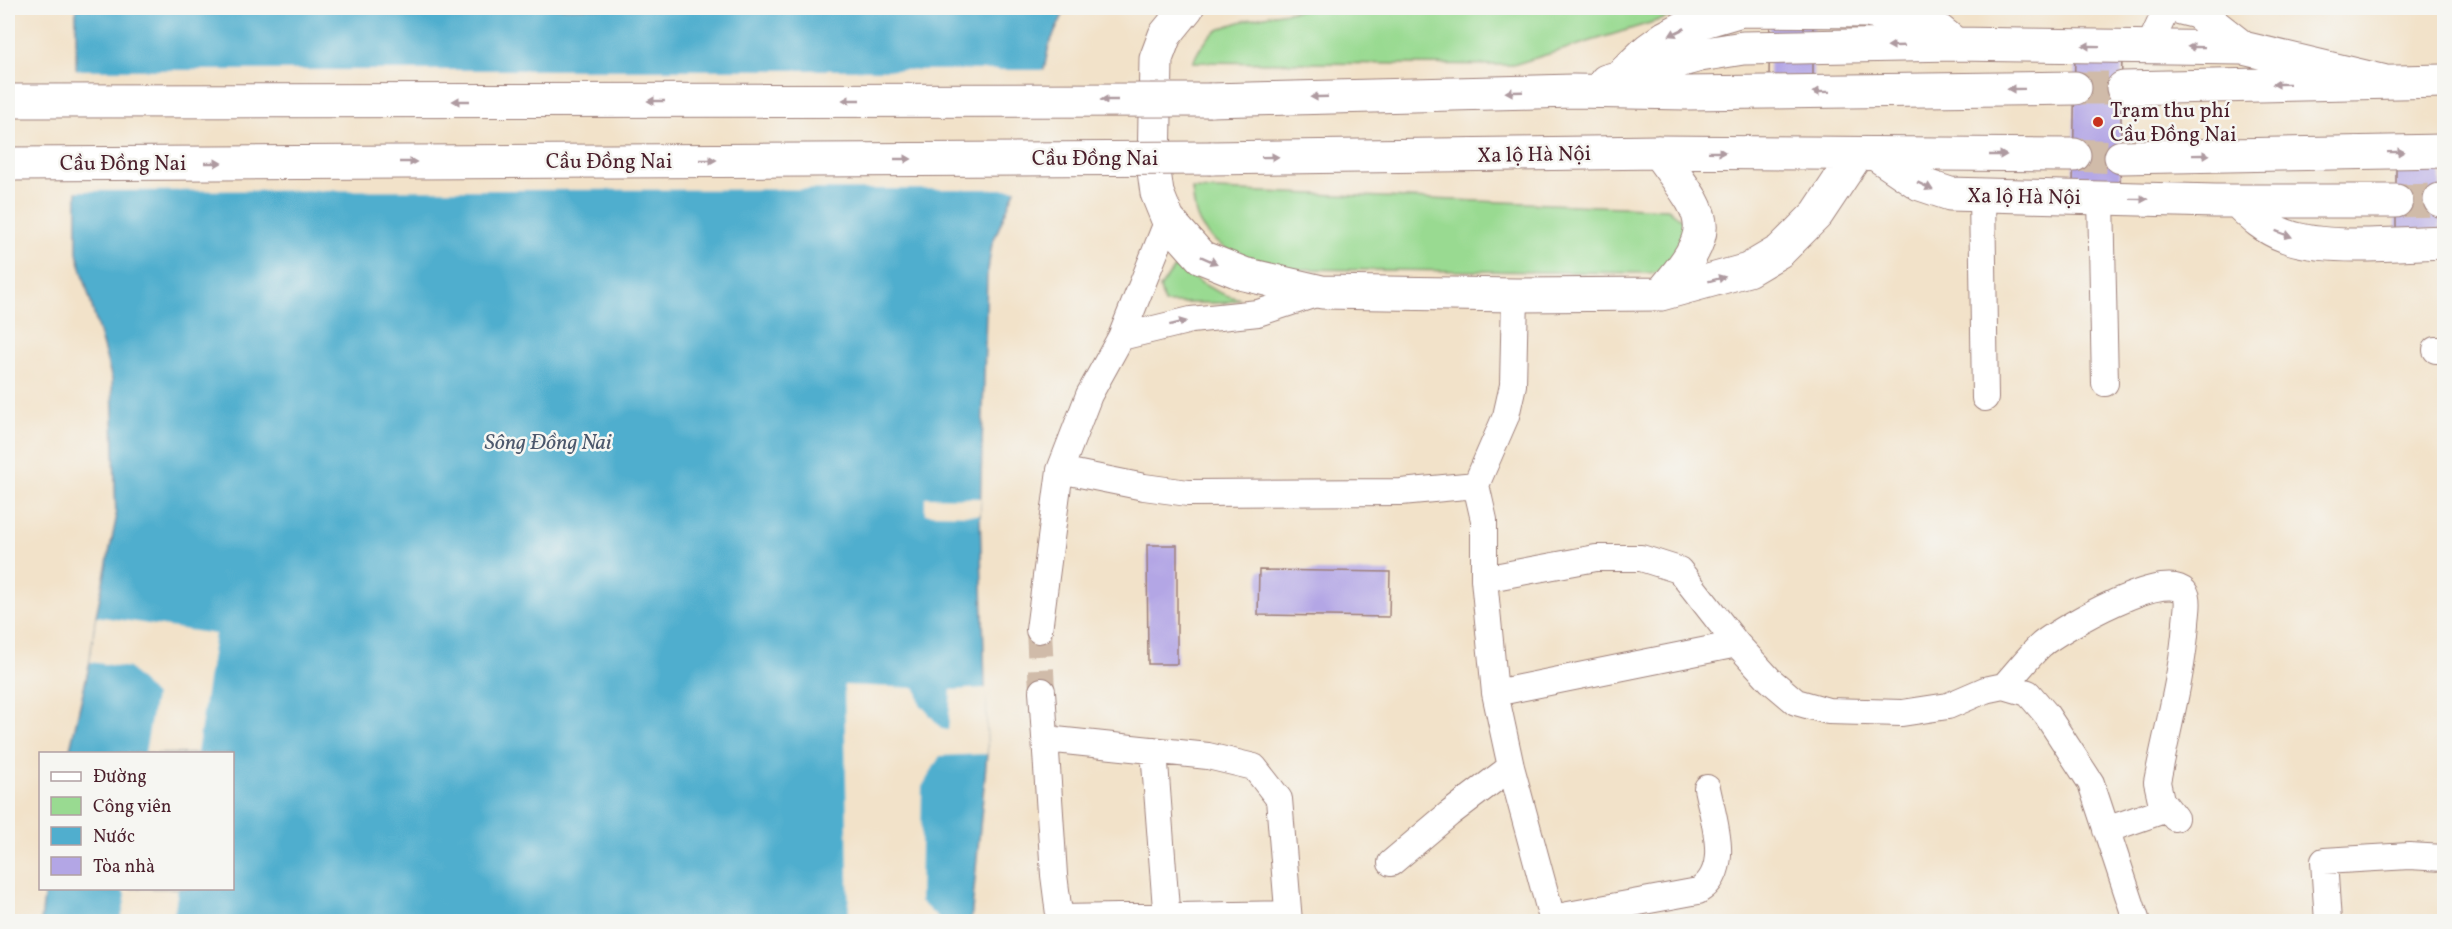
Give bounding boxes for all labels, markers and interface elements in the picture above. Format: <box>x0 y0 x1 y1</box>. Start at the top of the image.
one-way arrow <box>1668 27 1685 36</box>
one-way arrow <box>1887 41 1906 51</box>
one-way arrow <box>2081 41 2100 51</box>
one-way arrow <box>2187 42 2206 52</box>
one-way arrow <box>2272 79 2291 89</box>
one-way arrow <box>2007 84 2026 94</box>
one-way arrow <box>1505 87 1524 97</box>
one-way arrow <box>1812 87 1831 96</box>
one-way arrow <box>1310 93 1329 102</box>
one-way arrow <box>842 95 861 105</box>
one-way arrow <box>1100 95 1119 105</box>
one-way arrow <box>452 96 471 106</box>
one-way arrow <box>647 96 666 106</box>
place label: Trạm thu phí Cầu Đồng Nai <box>2110 97 2237 150</box>
marker: Trạm thu phí Cầu Đồng Nai <box>2091 115 2105 129</box>
street label: Xa lộ Hà Nội <box>1477 140 1591 171</box>
street label: Cầu Đồng Nai <box>1032 145 1158 174</box>
one-way arrow <box>1707 147 1726 157</box>
one-way arrow <box>2386 147 2405 157</box>
street label: Cầu Đồng Nai <box>546 148 672 177</box>
street label: Cầu Đồng Nai <box>60 150 186 179</box>
one-way arrow <box>1988 150 2007 160</box>
one-way arrow <box>2191 151 2210 160</box>
one-way arrow <box>1260 152 1279 162</box>
one-way arrow <box>893 154 912 164</box>
one-way arrow <box>698 155 717 165</box>
one-way arrow <box>398 157 417 167</box>
one-way arrow <box>203 158 222 168</box>
one-way arrow <box>1916 180 1934 190</box>
street label: Xa lộ Hà Nội <box>1967 182 2081 213</box>
one-way arrow <box>2130 194 2149 204</box>
one-way arrow <box>2275 230 2293 239</box>
one-way arrow <box>1201 255 1219 265</box>
one-way arrow <box>1709 274 1727 283</box>
one-way arrow <box>1169 318 1187 328</box>
water label: Sông Đồng Nai <box>485 428 612 459</box>
legend <box>39 752 234 890</box>
text: Đường <box>93 765 147 790</box>
text: Công viên <box>93 795 172 820</box>
text: Nước <box>93 825 135 850</box>
text: Tòa nhà <box>93 855 155 880</box>

